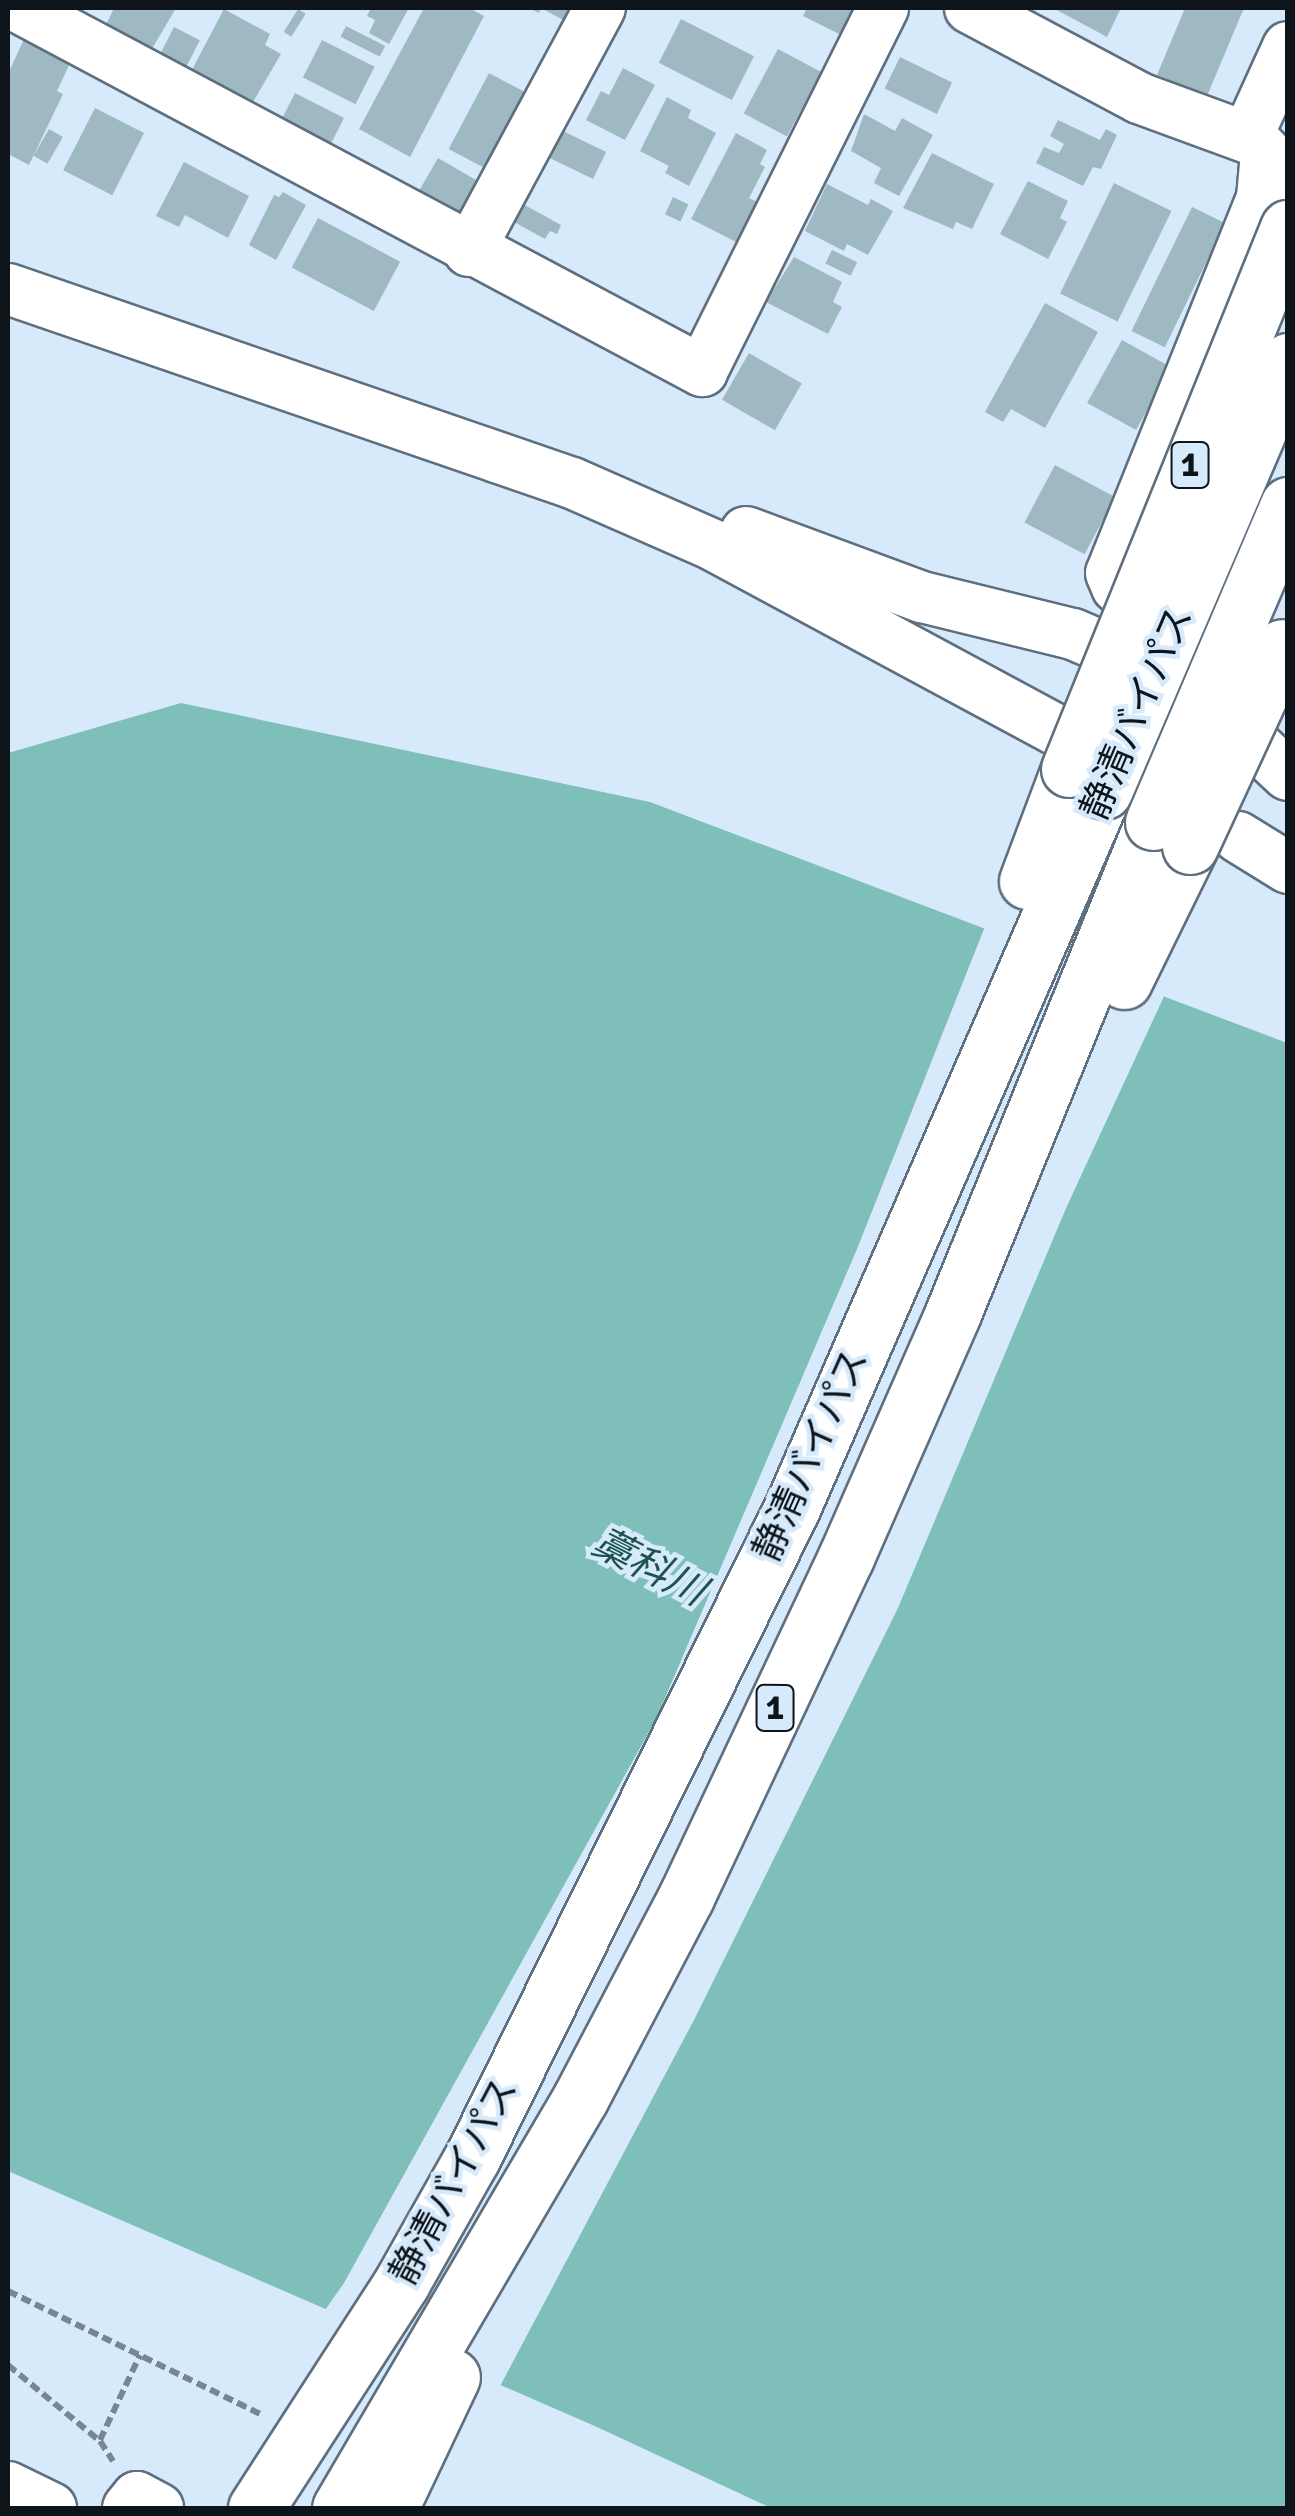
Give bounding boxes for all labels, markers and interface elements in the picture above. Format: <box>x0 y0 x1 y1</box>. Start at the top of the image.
road number: 1 <box>1170 435 1210 495</box>
street label: 静清バイパス <box>1071 599 1203 827</box>
street label: 静清バイパス <box>744 1342 878 1568</box>
water label: 藁科川 <box>585 1518 713 1616</box>
road number: 1 <box>755 1678 795 1738</box>
street label: 静清バイパス <box>380 2070 528 2292</box>

